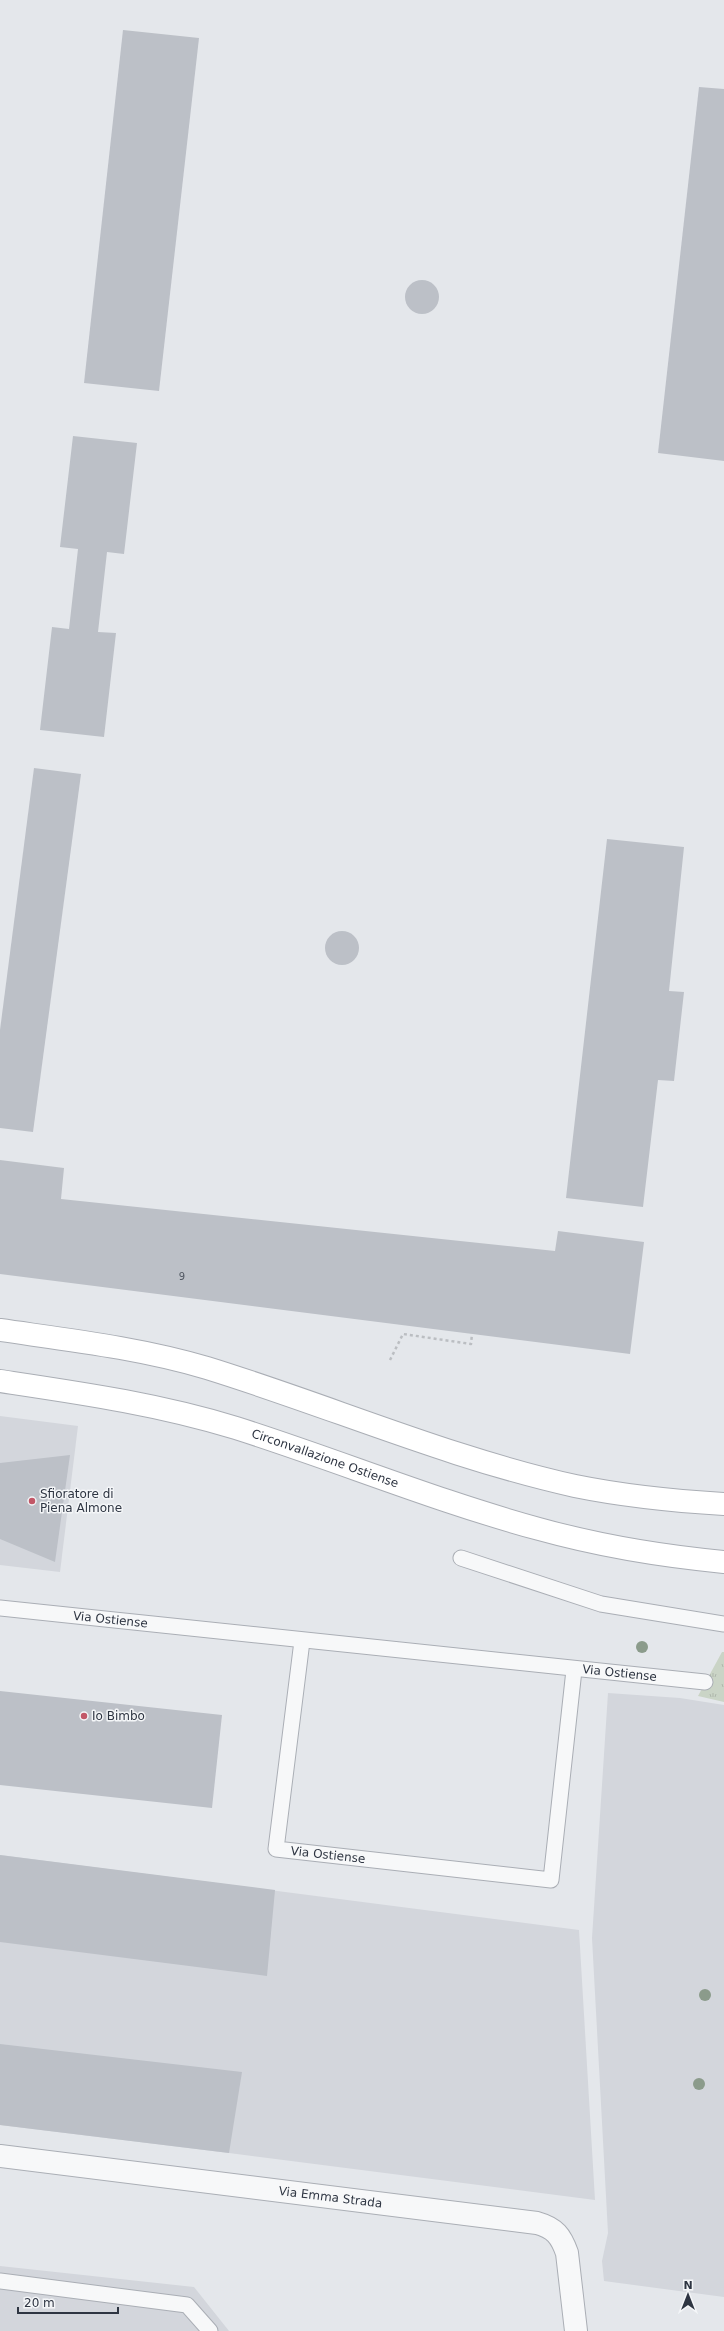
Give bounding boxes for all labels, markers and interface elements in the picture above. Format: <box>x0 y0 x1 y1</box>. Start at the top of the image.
house number: 9 <box>179 1271 185 1282</box>
street label: Circonvallazione Ostiense <box>250 1426 400 1491</box>
place label: Sfioratore di Piena Almone <box>40 1487 122 1515</box>
marker: Sfioratore di Piena Almone <box>27 1496 37 1506</box>
street label: Via Ostiense <box>72 1609 148 1630</box>
street label: Via Ostiense <box>582 1662 658 1684</box>
place label: Io Bimbo <box>92 1709 145 1723</box>
marker: Io Bimbo <box>79 1711 89 1721</box>
street label: Via Ostiense <box>290 1844 366 1866</box>
street label: Via Emma Strada <box>278 2184 383 2211</box>
north arrow <box>668 2275 708 2315</box>
text: N <box>683 2279 693 2292</box>
scale bar <box>18 2289 118 2315</box>
text: 20 m <box>24 2296 55 2310</box>

